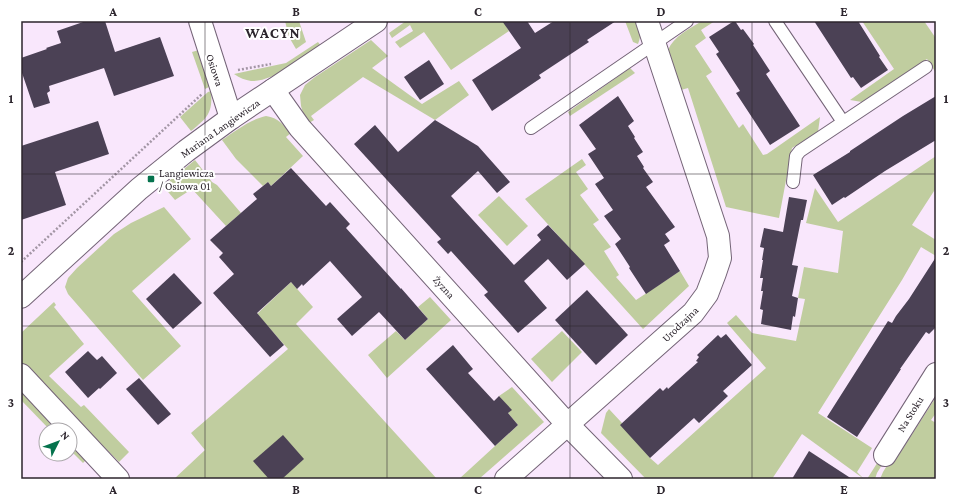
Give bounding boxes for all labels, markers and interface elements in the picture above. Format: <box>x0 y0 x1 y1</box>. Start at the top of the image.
text: A <box>108 4 117 19</box>
text: B <box>292 4 300 19</box>
text: C <box>474 4 482 19</box>
text: D <box>657 4 666 19</box>
text: E <box>840 4 848 19</box>
district label: WACYN <box>244 25 301 41</box>
street label: Osiowa <box>204 52 226 88</box>
text: 1 <box>9 91 14 106</box>
text: 1 <box>944 91 949 106</box>
street label: Mariana Langiewicza <box>178 96 263 161</box>
place label: Langiewicza / Osiowa 01 <box>159 167 214 192</box>
marker: Langiewicza / Osiowa 01 <box>146 174 156 184</box>
text: 2 <box>8 243 15 258</box>
text: 2 <box>943 243 950 258</box>
street label: Żyzna <box>430 273 457 301</box>
street label: Urodzajna <box>659 304 701 345</box>
street label: Na Stoku <box>894 394 926 434</box>
text: 3 <box>8 395 14 410</box>
text: 3 <box>943 395 949 410</box>
north arrow <box>38 422 78 462</box>
text: N <box>58 429 73 442</box>
text: A <box>108 482 117 497</box>
text: B <box>292 482 300 497</box>
text: C <box>474 482 482 497</box>
text: D <box>657 482 666 497</box>
text: E <box>840 482 848 497</box>

